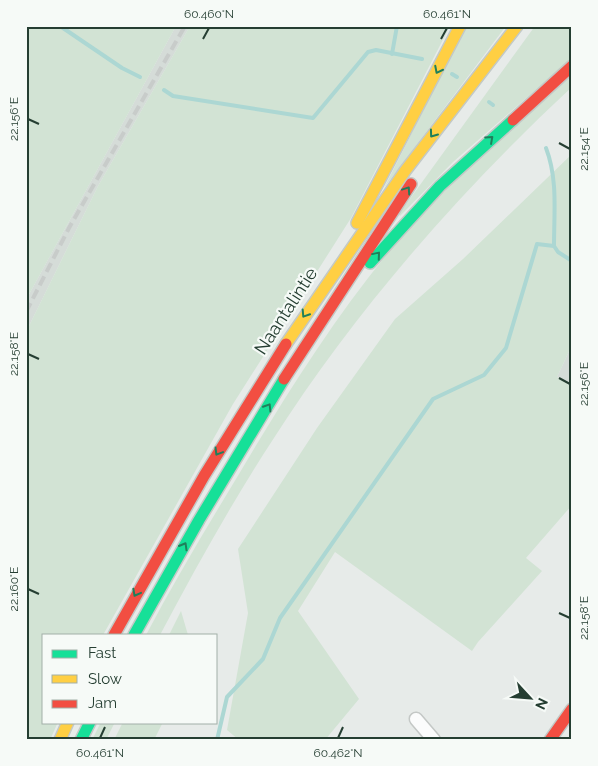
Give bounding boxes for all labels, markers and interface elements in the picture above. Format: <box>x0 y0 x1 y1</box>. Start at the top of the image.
text: 60.460°N <box>184 7 234 21</box>
text: 60.461°N <box>423 7 471 21</box>
one-way arrow <box>434 64 444 73</box>
text: 22.156°E <box>7 97 21 141</box>
text: 22.154°E <box>577 127 591 171</box>
one-way arrow <box>431 128 439 137</box>
one-way arrow <box>485 136 494 145</box>
one-way arrow <box>401 187 410 196</box>
one-way arrow <box>371 252 379 261</box>
street label: Naantalintie <box>250 263 322 358</box>
one-way arrow <box>301 309 311 318</box>
text: 22.158°E <box>7 332 21 376</box>
text: 22.156°E <box>577 362 591 406</box>
one-way arrow <box>261 404 271 413</box>
one-way arrow <box>215 447 225 456</box>
one-way arrow <box>177 543 187 552</box>
text: 22.160°E <box>7 567 21 611</box>
one-way arrow <box>133 587 143 596</box>
text: 22.158°E <box>577 596 591 640</box>
legend <box>42 634 218 724</box>
text: Fast <box>88 644 116 662</box>
text: Slow <box>88 670 122 688</box>
north arrow <box>506 674 556 724</box>
text: Jam <box>88 694 117 712</box>
text: N <box>532 695 551 712</box>
text: 60.461°N <box>76 746 124 760</box>
text: 60.462°N <box>313 746 363 760</box>

